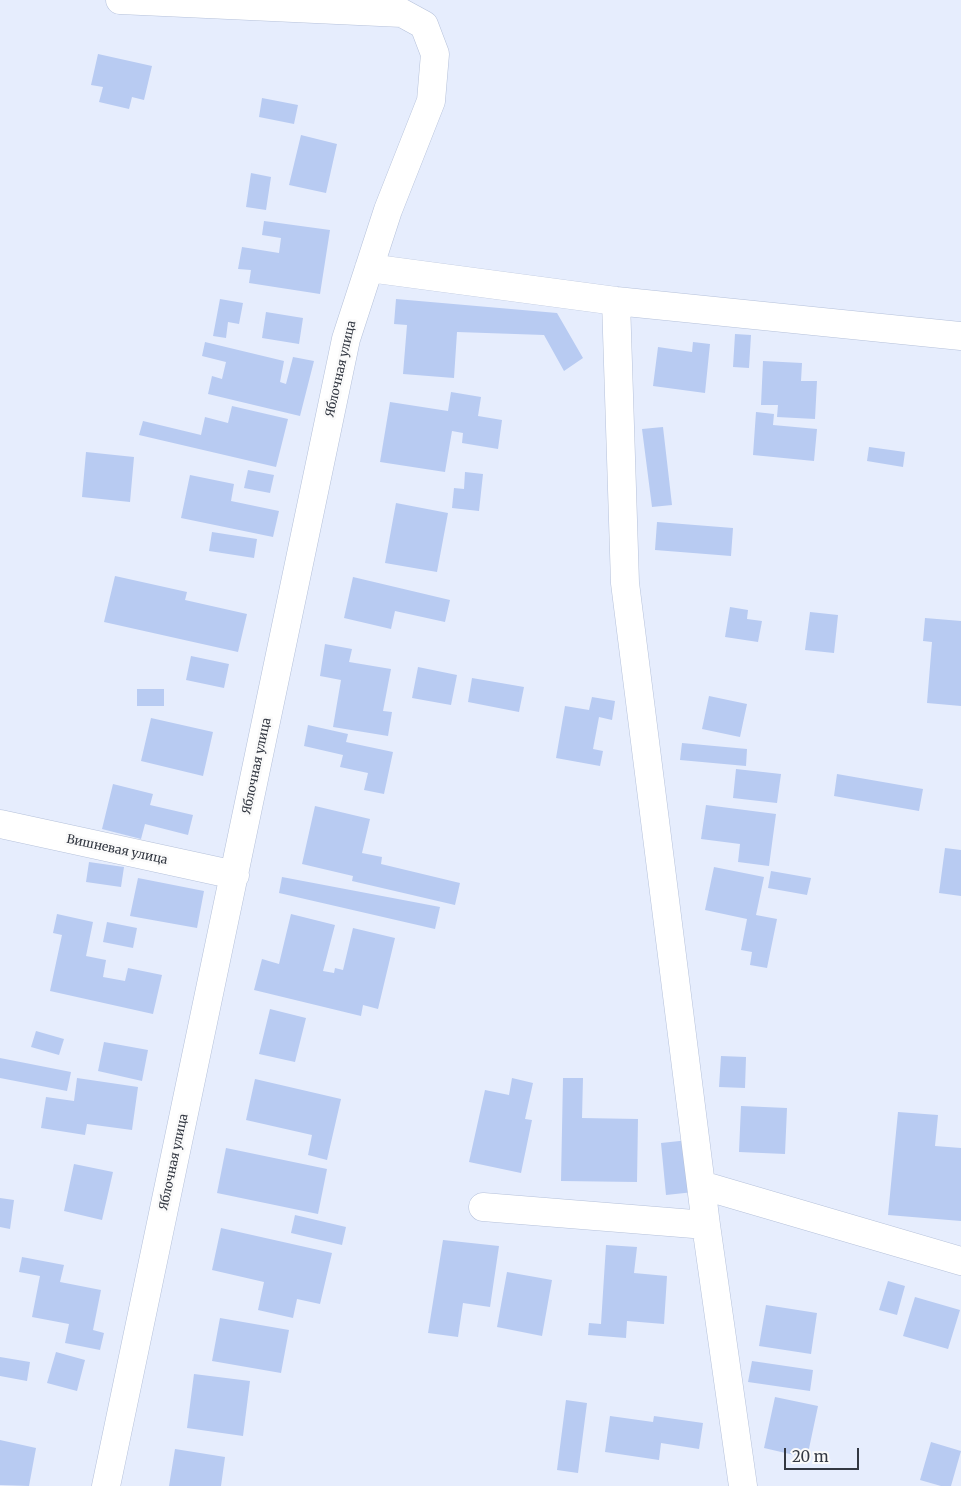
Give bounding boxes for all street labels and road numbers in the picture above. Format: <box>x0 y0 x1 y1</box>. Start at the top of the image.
street label: Яблочная улица <box>323 319 359 419</box>
street label: Яблочная улица <box>240 716 274 816</box>
street label: Вишневая улица <box>65 832 169 868</box>
street label: Яблочная улица <box>157 1112 191 1212</box>

